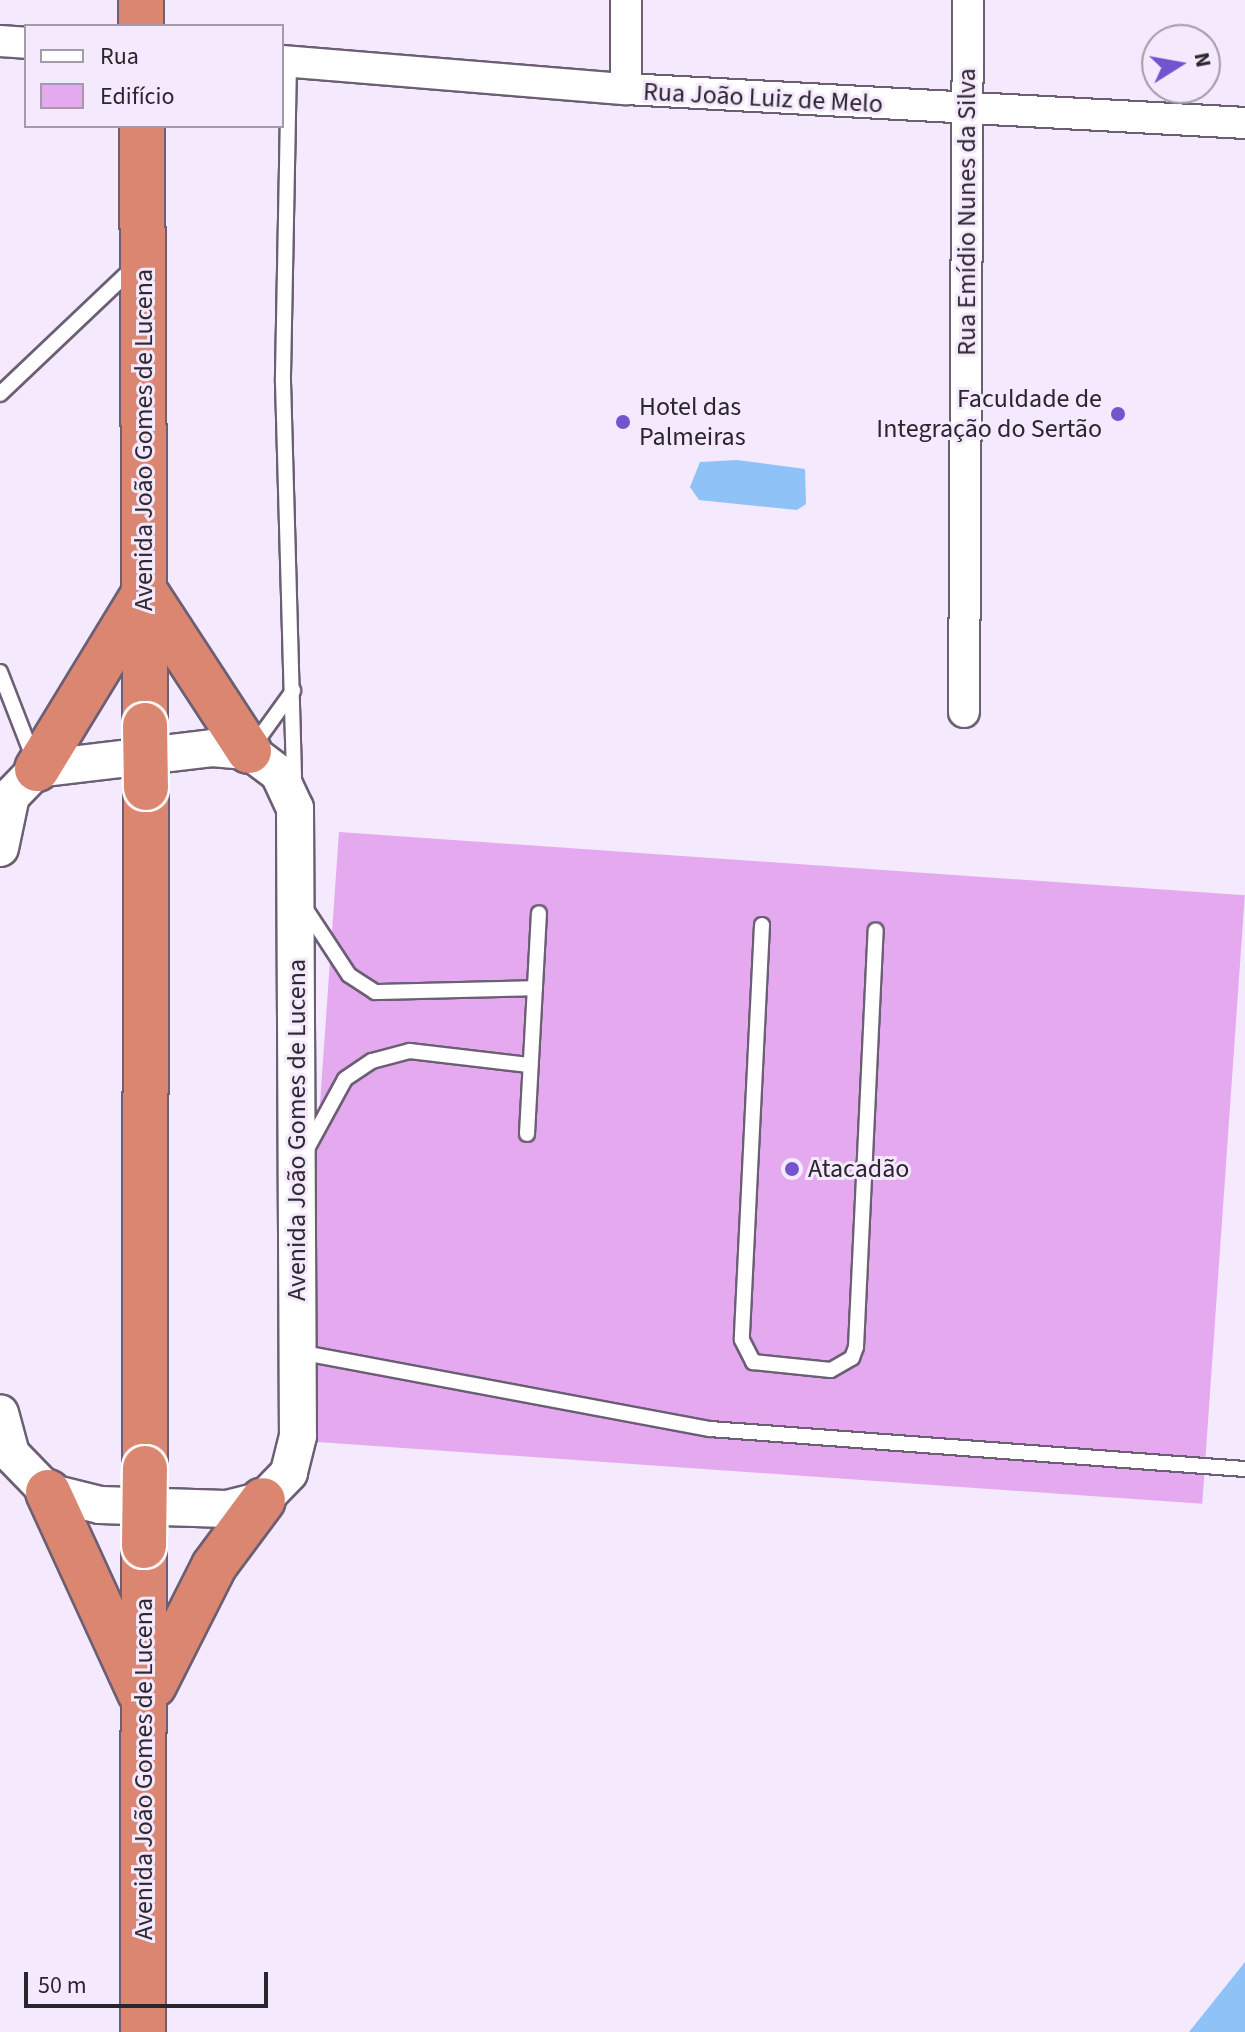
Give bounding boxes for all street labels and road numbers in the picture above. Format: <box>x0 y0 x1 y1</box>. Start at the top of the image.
street label: Rua Emídio Nunes da Silva <box>951 68 983 356</box>
street label: Rua João Luiz de Melo <box>642 76 884 120</box>
street label: Avenida João Gomes de Lucena <box>128 269 160 611</box>
street label: Avenida João Gomes de Lucena <box>281 959 313 1301</box>
street label: Avenida João Gomes de Lucena <box>128 1598 160 1940</box>

